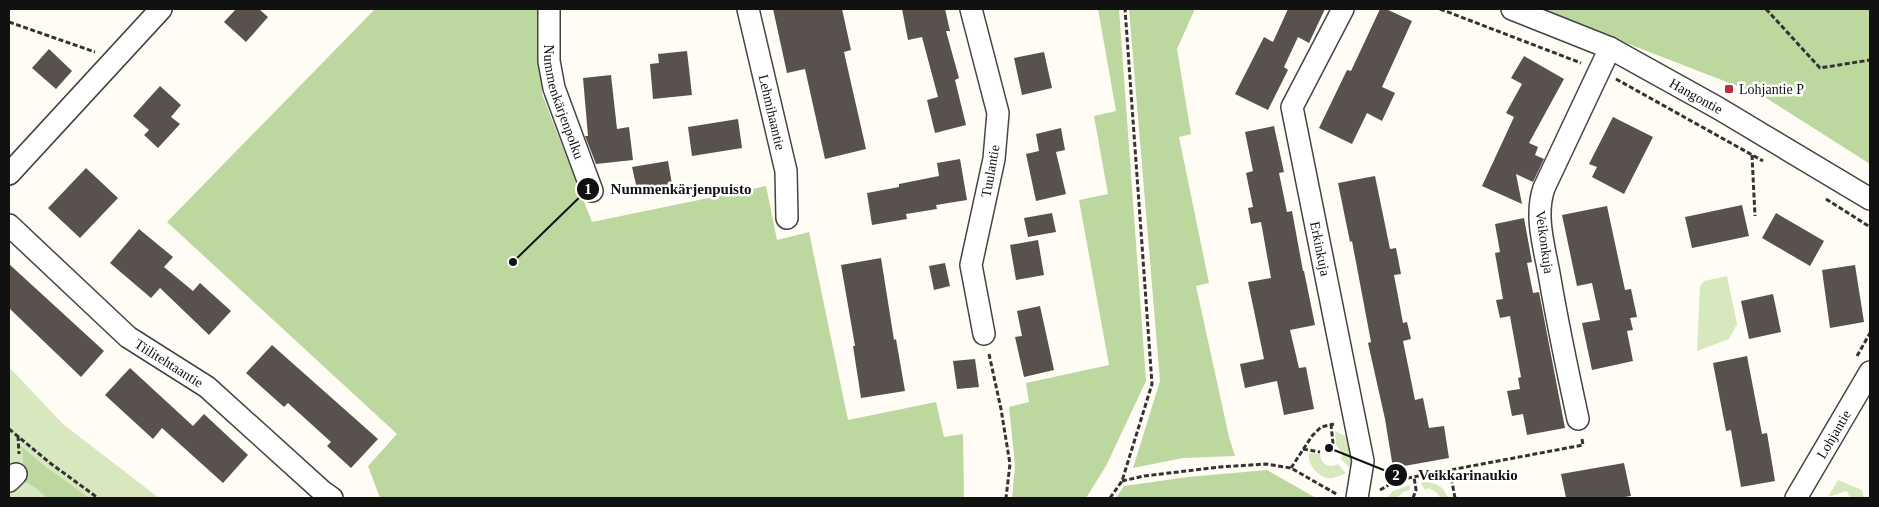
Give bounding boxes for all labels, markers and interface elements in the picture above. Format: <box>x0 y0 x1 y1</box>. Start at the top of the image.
street label: Nummenkärjenpolku <box>541 44 587 161</box>
street label: Lehmihaantie <box>756 73 788 152</box>
street label: Hangontie <box>1667 76 1725 117</box>
place label: Lohjantie P <box>1739 82 1804 97</box>
marker: Lohjantie P <box>1723 83 1735 95</box>
street label: Tuulantie <box>978 144 1002 199</box>
callout: Nummenkärjenpuisto <box>576 174 762 204</box>
text: 1 <box>584 181 592 197</box>
text: Nummenkärjenpuisto <box>611 181 751 197</box>
street label: Veikonkuja <box>1533 209 1556 275</box>
street label: Erkinkuja <box>1307 220 1333 278</box>
street label: Tiilitehtaantie <box>132 336 206 391</box>
street label: Lohjantie <box>1814 408 1854 461</box>
callout: Veikkarinaukio <box>1383 460 1528 490</box>
text: 2 <box>1392 467 1400 483</box>
text: Veikkarinaukio <box>1418 467 1518 483</box>

